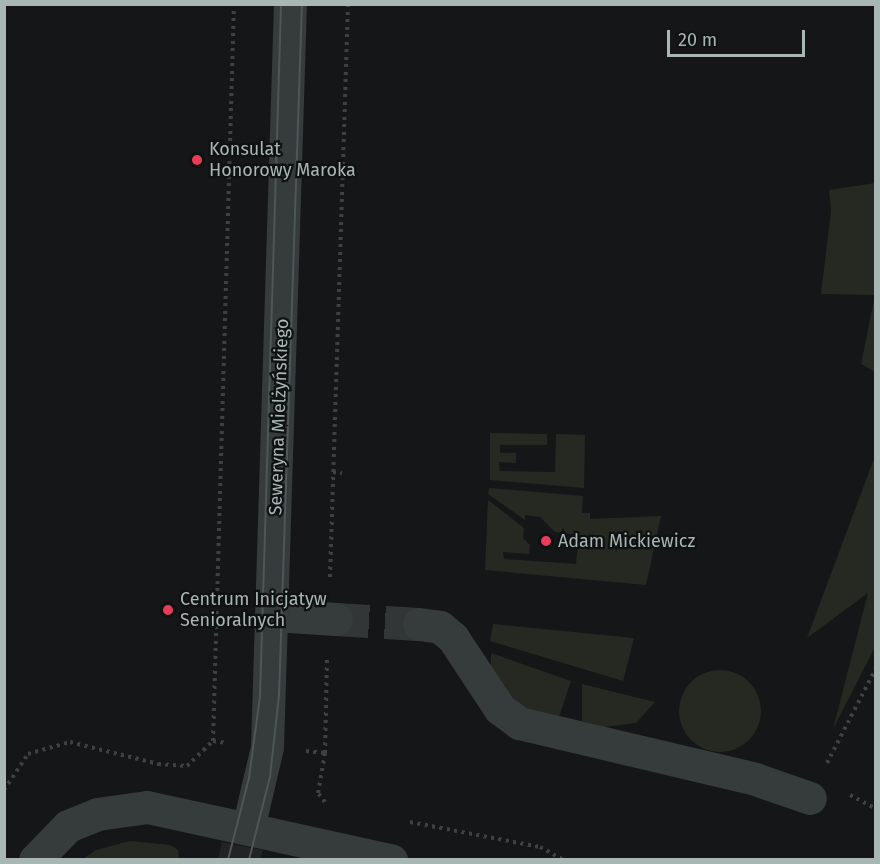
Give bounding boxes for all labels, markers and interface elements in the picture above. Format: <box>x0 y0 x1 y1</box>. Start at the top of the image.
scale bar <box>670 18 808 56</box>
text: 20 m <box>678 29 717 51</box>
place label: Konsulat Honorowy Maroka <box>209 139 356 182</box>
marker: Konsulat Honorowy Maroka <box>190 153 204 167</box>
street label: Seweryna Mielżyńskiego <box>265 318 293 516</box>
place label: Adam Mickiewicz <box>558 530 695 552</box>
marker: Adam Mickiewicz <box>539 534 553 548</box>
place label: Centrum Inicjatyw Senioralnych <box>180 589 327 632</box>
marker: Centrum Inicjatyw Senioralnych <box>161 603 175 617</box>

